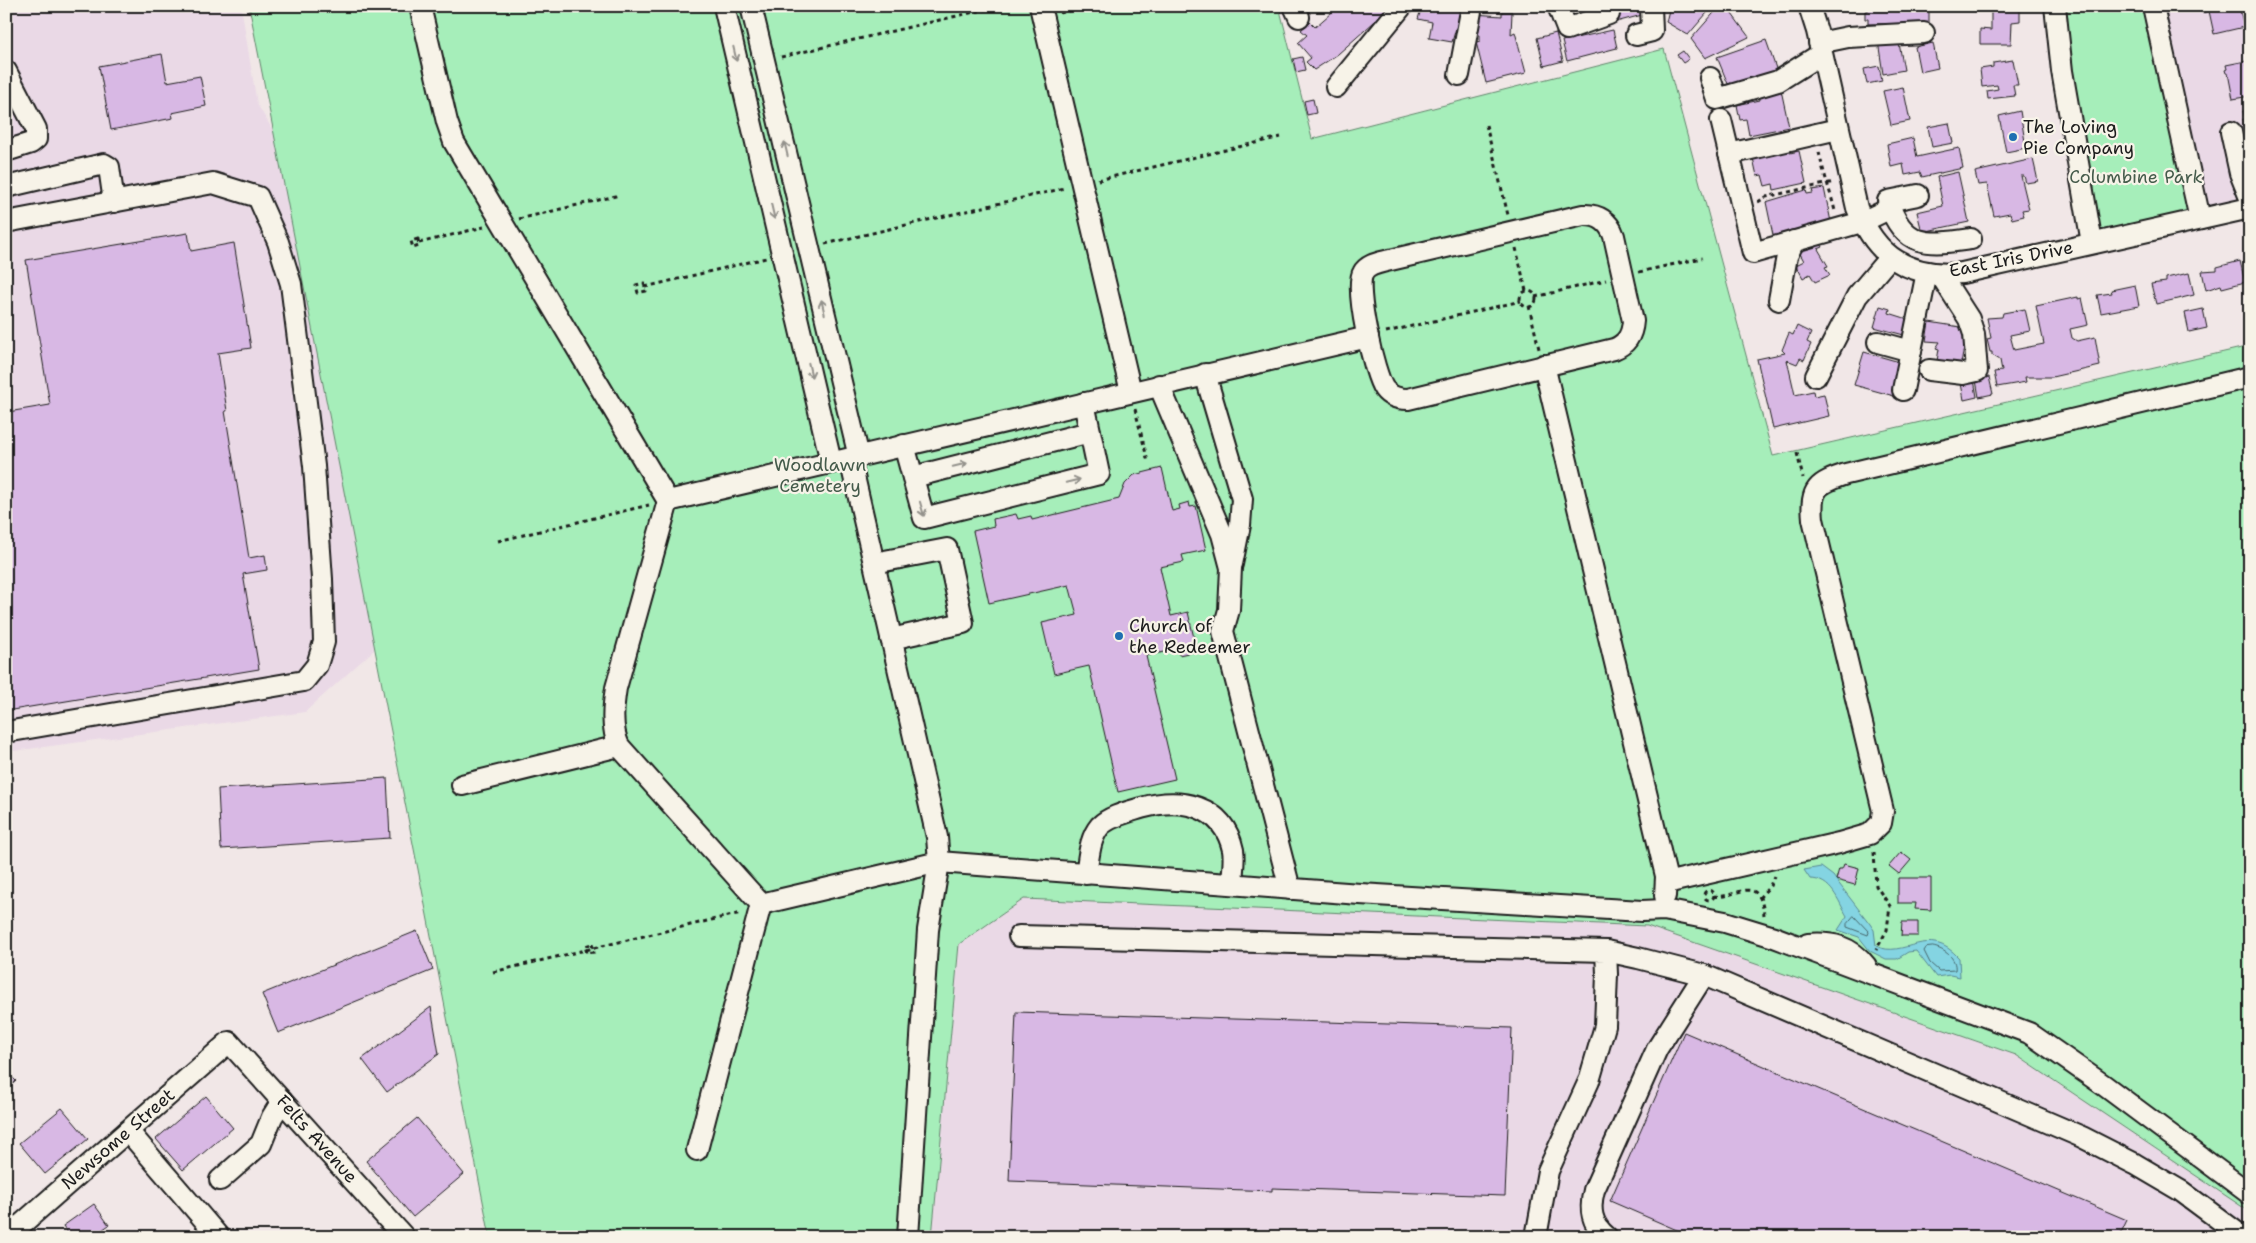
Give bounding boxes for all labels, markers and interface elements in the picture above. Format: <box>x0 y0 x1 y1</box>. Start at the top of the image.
one-way arrow <box>731 45 740 61</box>
place label: The Loving Pie Company <box>2023 115 2134 160</box>
marker: The Loving Pie Company <box>2007 131 2019 143</box>
one-way arrow <box>781 141 790 157</box>
park label: Columbine Park <box>2069 165 2203 189</box>
one-way arrow <box>769 203 778 219</box>
street label: East Iris Drive <box>1947 235 2075 283</box>
one-way arrow <box>818 300 827 316</box>
one-way arrow <box>806 361 815 377</box>
park label: Woodlawn Cemetery <box>774 453 866 498</box>
one-way arrow <box>952 460 968 469</box>
one-way arrow <box>1064 476 1080 485</box>
one-way arrow <box>918 501 927 517</box>
place label: Church of the Redeemer <box>1129 614 1251 659</box>
marker: Church of the Redeemer <box>1113 630 1125 642</box>
street label: Newsome Street <box>56 1083 180 1195</box>
street label: Felts Avenue <box>271 1090 363 1188</box>

